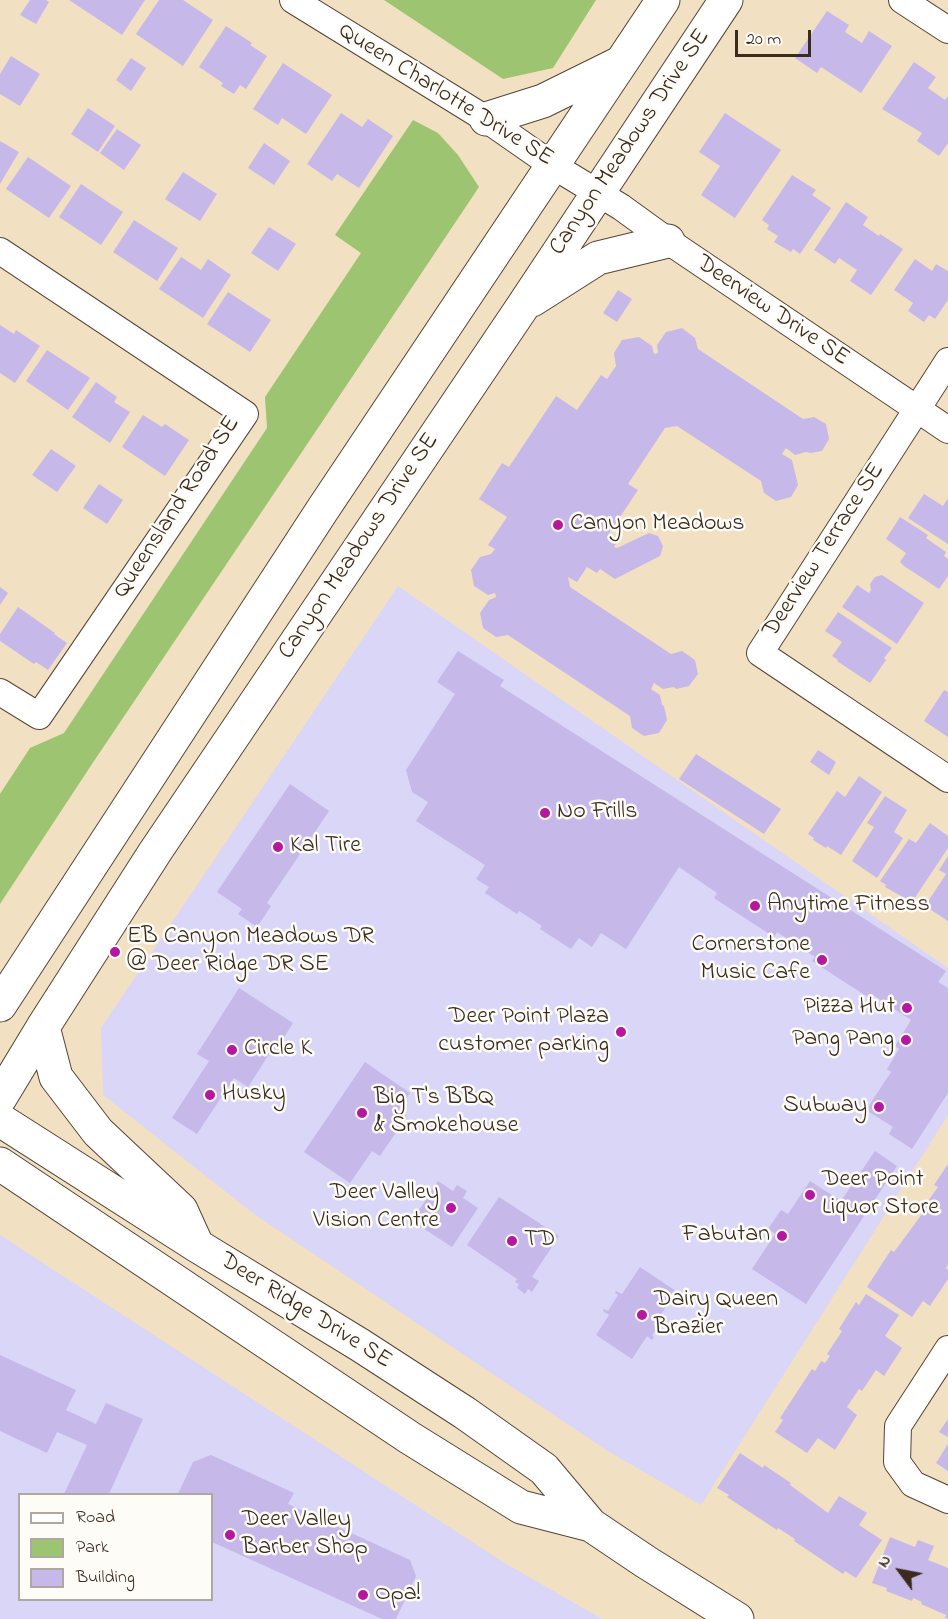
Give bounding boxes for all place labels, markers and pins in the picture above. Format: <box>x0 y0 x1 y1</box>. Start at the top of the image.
place label: Canyon Meadows <box>570 511 745 539</box>
marker: Canyon Meadows <box>551 518 565 532</box>
place label: No Frills <box>557 799 637 827</box>
marker: No Frills <box>538 806 552 820</box>
place label: Kal Tire <box>290 833 361 861</box>
marker: Kal Tire <box>271 840 285 854</box>
place label: Anytime Fitness <box>767 892 930 920</box>
marker: Anytime Fitness <box>748 899 762 913</box>
place label: EB Canyon Meadows DR @ Deer Ridge DR SE <box>127 924 374 980</box>
place label: Cornerstone Music Cafe <box>692 932 810 988</box>
marker: EB Canyon Meadows DR @ Deer Ridge DR SE <box>108 945 122 959</box>
marker: Cornerstone Music Cafe <box>815 953 829 967</box>
place label: Pizza Hut <box>803 994 895 1022</box>
marker: Pizza Hut <box>900 1001 914 1015</box>
place label: Deer Point Plaza customer parking <box>438 1004 609 1060</box>
marker: Deer Point Plaza customer parking <box>614 1025 628 1039</box>
place label: Pang Pang <box>792 1026 894 1054</box>
marker: Pang Pang <box>899 1033 913 1047</box>
place label: Circle K <box>244 1036 312 1064</box>
marker: Circle K <box>225 1043 239 1057</box>
place label: Husky <box>222 1081 286 1109</box>
place label: Big T's BBQ & Smokehouse <box>374 1085 519 1141</box>
marker: Husky <box>203 1088 217 1102</box>
place label: Subway <box>783 1093 867 1121</box>
marker: Subway <box>872 1100 886 1114</box>
marker: Big T's BBQ & Smokehouse <box>355 1106 369 1120</box>
place label: Deer Point Liquor Store <box>822 1167 939 1223</box>
place label: Deer Valley Vision Centre <box>313 1180 439 1236</box>
marker: Deer Point Liquor Store <box>803 1188 817 1202</box>
marker: Deer Valley Vision Centre <box>444 1201 458 1215</box>
place label: Fabutan <box>682 1222 770 1250</box>
place label: TD <box>524 1227 555 1255</box>
marker: Fabutan <box>775 1229 789 1243</box>
marker: TD <box>505 1234 519 1248</box>
place label: Dairy Queen Brazier <box>654 1287 778 1343</box>
marker: Dairy Queen Brazier <box>635 1308 649 1322</box>
place label: Deer Valley Barber Shop <box>242 1507 368 1563</box>
marker: Deer Valley Barber Shop <box>223 1528 237 1542</box>
place label: Opa! <box>375 1581 420 1609</box>
marker: Opa! <box>356 1588 370 1602</box>

